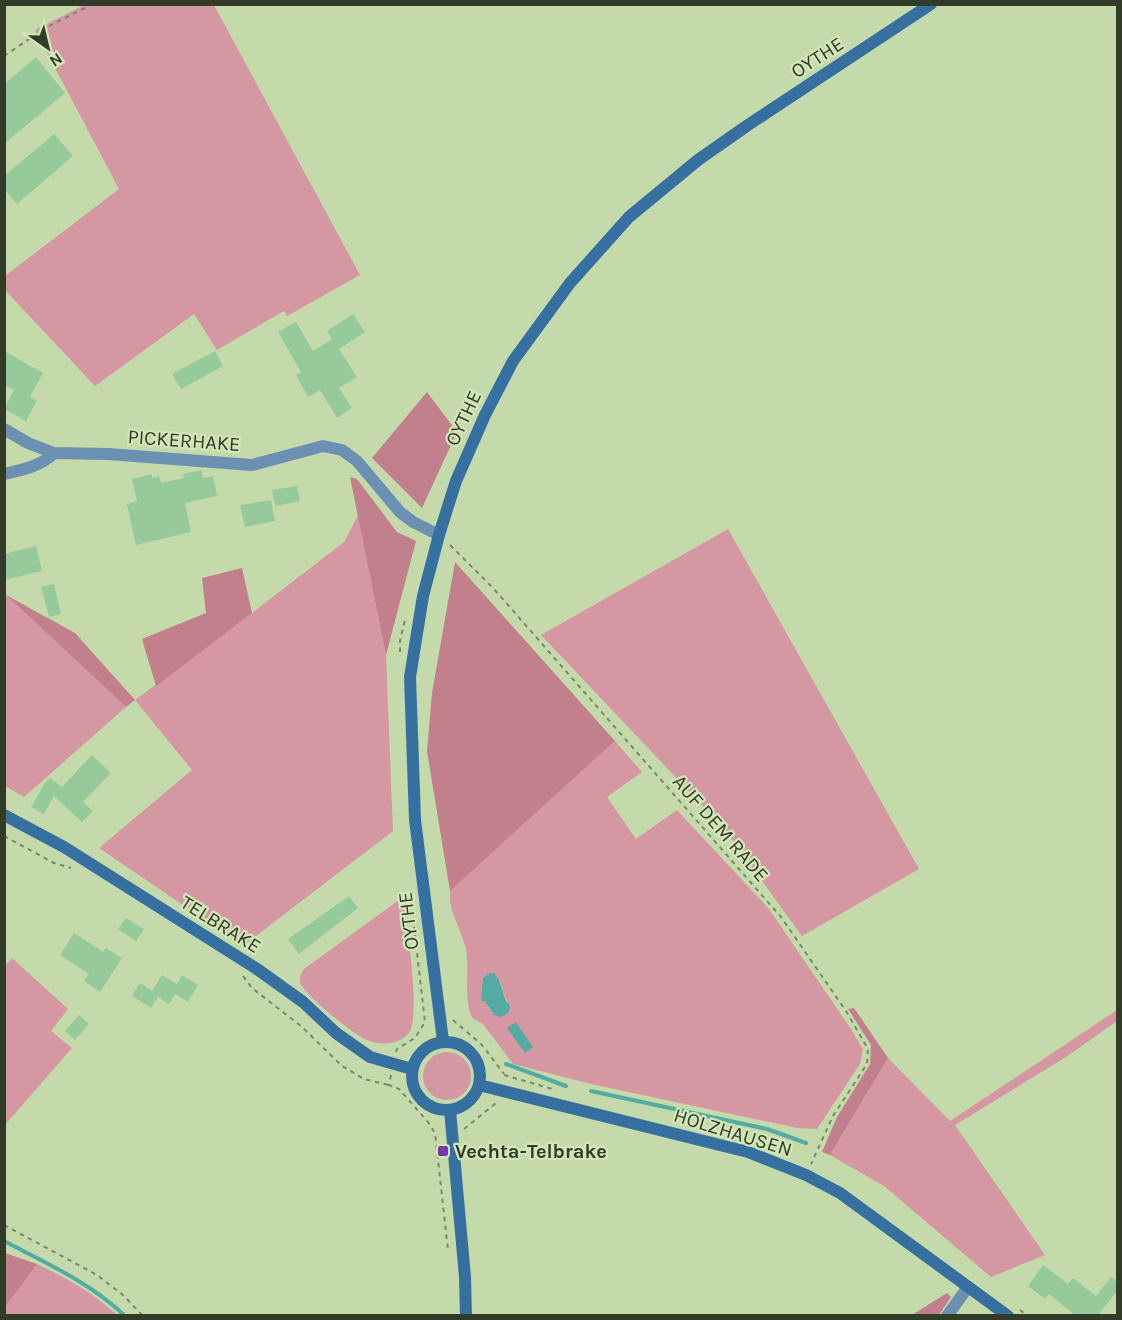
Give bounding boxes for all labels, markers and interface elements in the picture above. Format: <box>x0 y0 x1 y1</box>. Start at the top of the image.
north arrow <box>18 18 78 78</box>
street label: OYTHE <box>787 32 848 83</box>
text: N <box>46 49 66 71</box>
street label: OYTHE <box>441 387 486 449</box>
street label: PICKERHAKE <box>127 425 241 456</box>
street label: AUF DEM RADE <box>668 770 773 886</box>
street label: TELBRAKE <box>176 891 265 958</box>
street label: OYTHE <box>394 891 423 951</box>
street label: HOLZHAUSEN <box>671 1104 795 1161</box>
place label: Vechta-Telbrake <box>455 1140 607 1163</box>
marker: Vechta-Telbrake <box>436 1144 450 1158</box>

